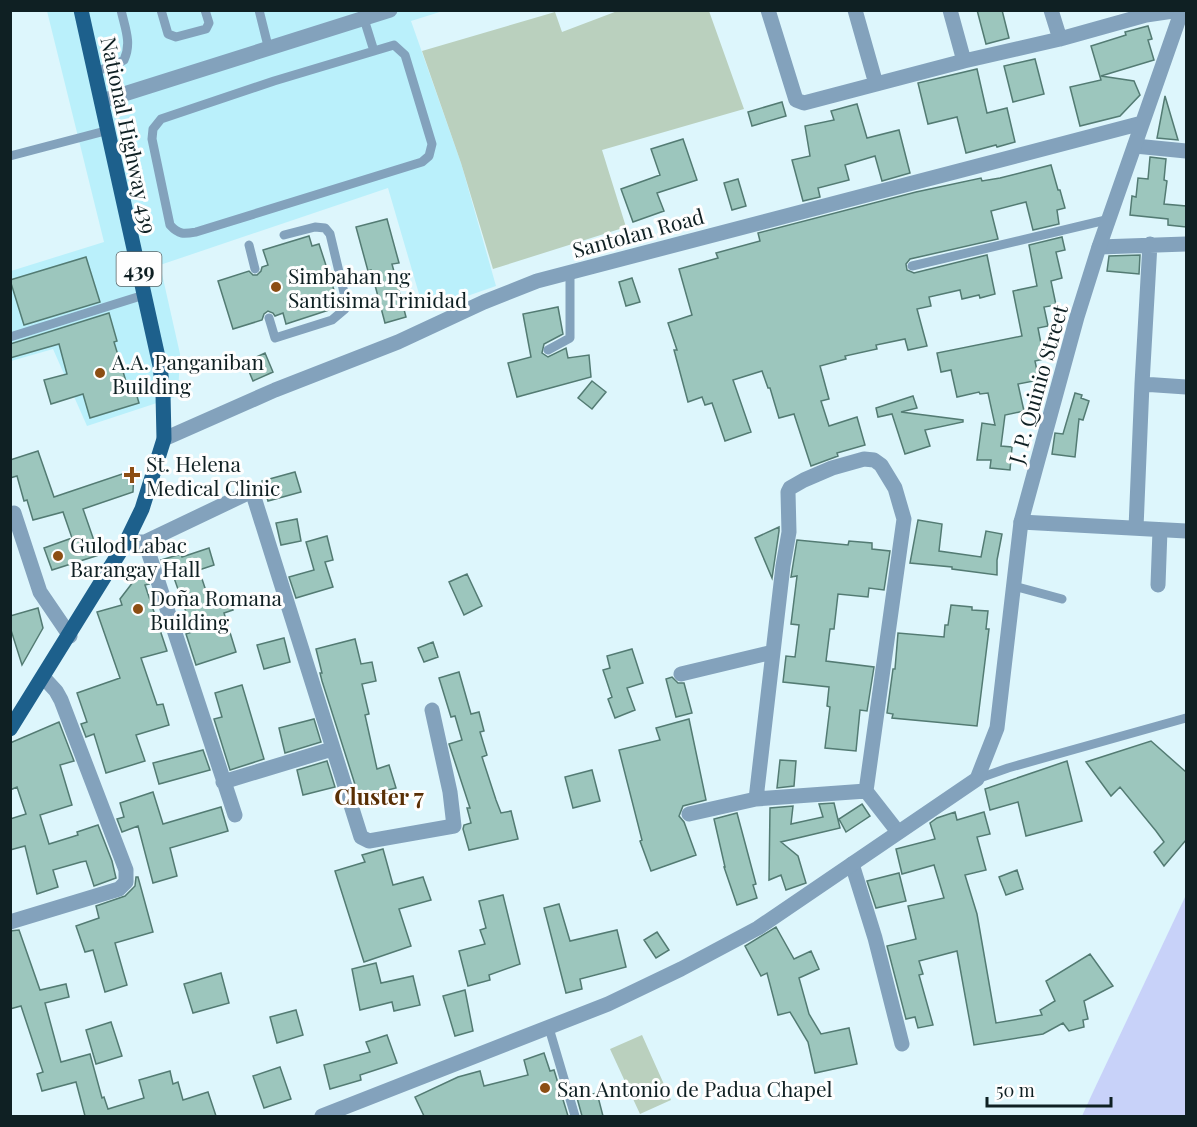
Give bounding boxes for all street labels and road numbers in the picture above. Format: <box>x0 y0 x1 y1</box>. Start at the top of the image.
street label: National Highway 439 <box>95 34 165 236</box>
street label: Santolan Road <box>569 201 707 263</box>
road number: 439 <box>116 252 162 286</box>
street label: J. P. Quinio Street <box>1001 301 1073 468</box>

